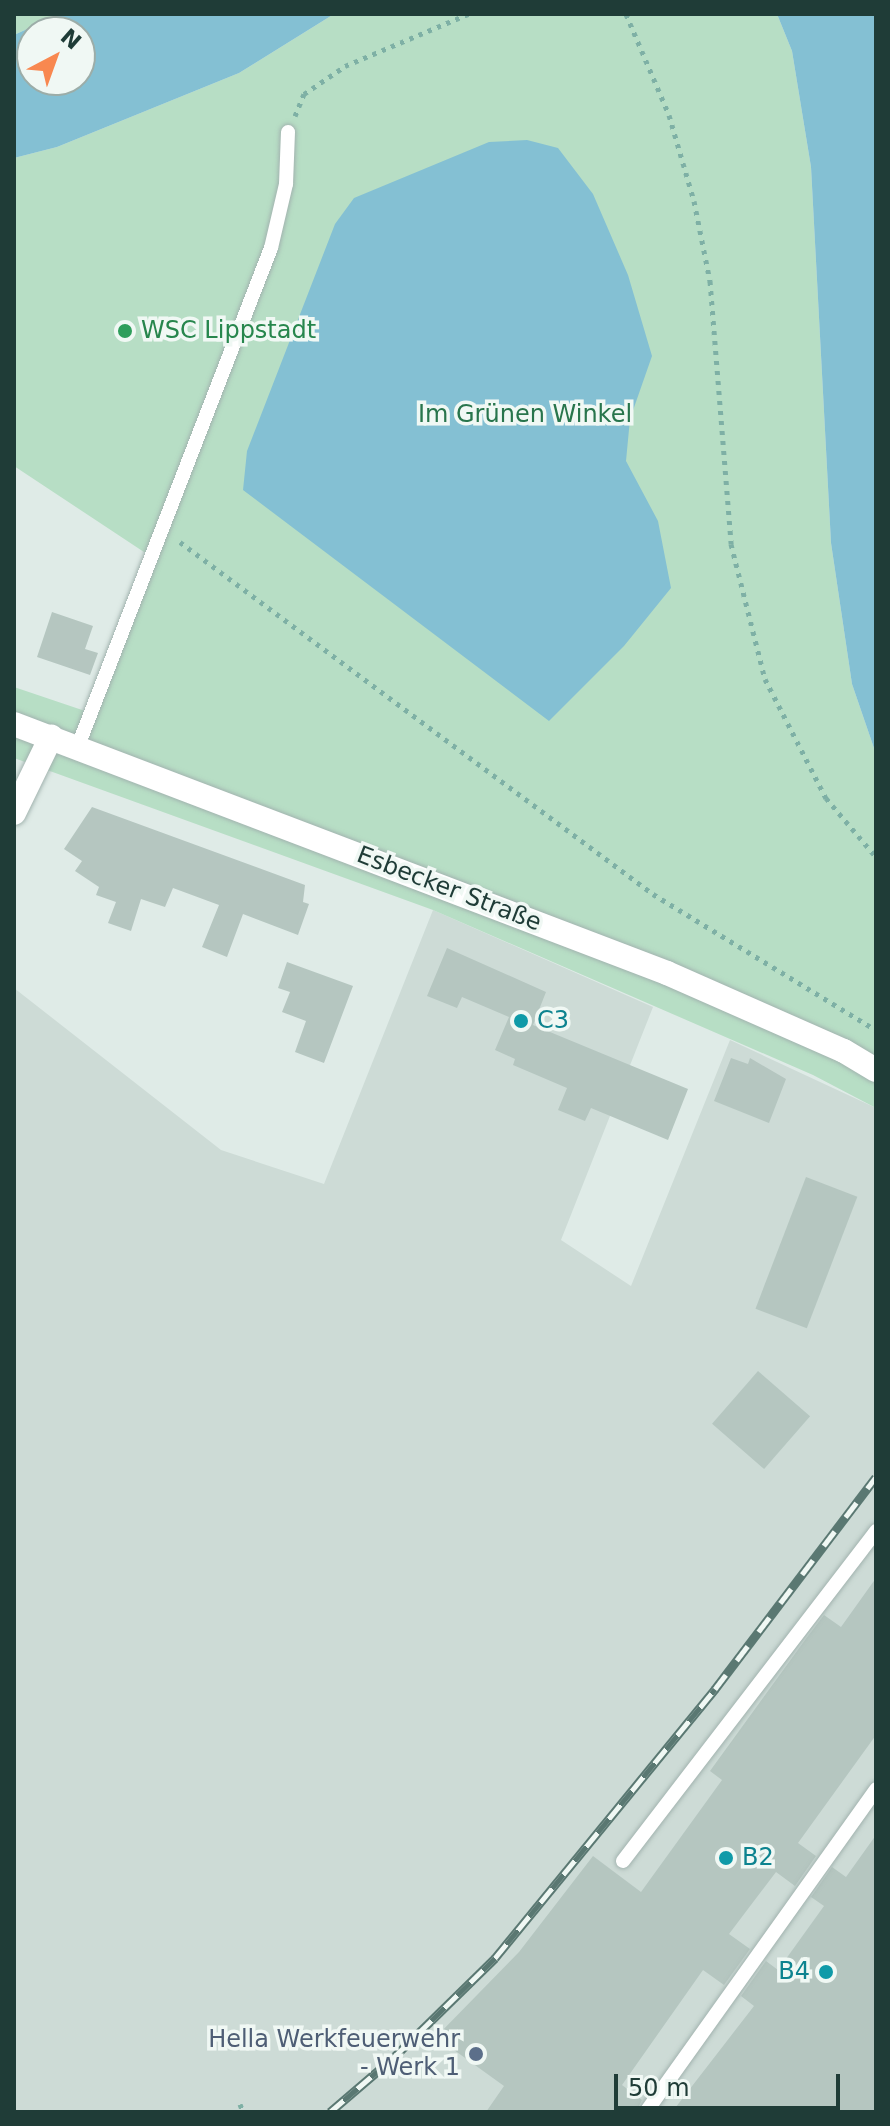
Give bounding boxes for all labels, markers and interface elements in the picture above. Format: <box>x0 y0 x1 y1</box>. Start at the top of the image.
north arrow <box>16 16 96 96</box>
text: N <box>56 24 86 54</box>
place label: WSC Lippstadt <box>141 317 316 345</box>
marker: WSC Lippstadt <box>116 322 134 340</box>
park label: Im Grünen Winkel <box>418 401 632 429</box>
street label: Esbecker Straße <box>353 841 545 937</box>
place label: C3 <box>537 1007 569 1035</box>
marker: C3 <box>512 1012 530 1030</box>
place label: B2 <box>742 1844 774 1872</box>
marker: B2 <box>717 1849 735 1867</box>
place label: B4 <box>778 1958 810 1986</box>
marker: B4 <box>817 1963 835 1981</box>
place label: Hella Werkfeuerwehr - Werk 1 <box>208 2026 460 2082</box>
marker: Hella Werkfeuerwehr - Werk 1 <box>467 2045 485 2063</box>
scale bar <box>618 2058 844 2108</box>
text: 50 m <box>628 2074 690 2102</box>

